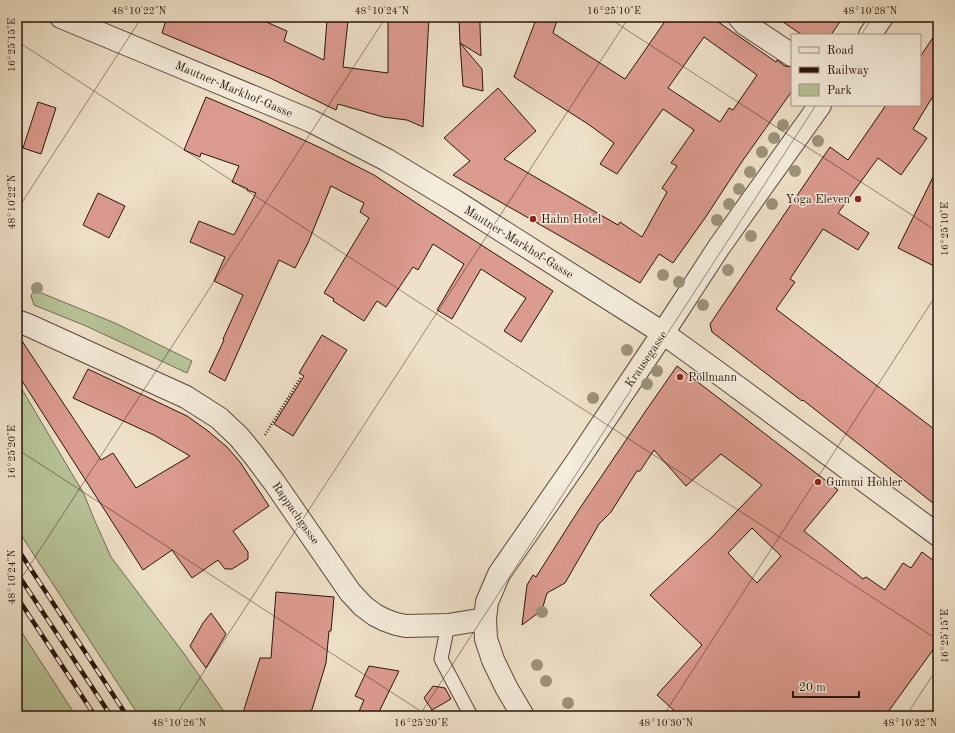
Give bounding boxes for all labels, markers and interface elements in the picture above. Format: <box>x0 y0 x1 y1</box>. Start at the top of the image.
text: 48°10'22"N <box>112 6 167 16</box>
text: 48°10'24"N <box>355 6 410 16</box>
text: 16°25'10"E <box>587 6 641 16</box>
text: 48°10'28"N <box>843 6 898 16</box>
text: 16°25'15"E <box>7 18 17 72</box>
legend <box>791 34 921 106</box>
text: Road <box>827 45 854 57</box>
street label: Mautner-Markhof-Gasse <box>173 60 295 120</box>
text: Railway <box>827 65 870 77</box>
text: Park <box>827 85 852 97</box>
text: 48°10'22"N <box>7 174 17 229</box>
place label: Yoga Eleven <box>786 194 851 206</box>
marker: Yoga Eleven <box>853 194 863 204</box>
text: 16°25'10"E <box>940 202 950 256</box>
street label: Mautner-Markhof-Gasse <box>462 204 576 282</box>
marker: Hahn Hotel <box>528 214 538 224</box>
place label: Hahn Hotel <box>541 214 601 226</box>
street label: Krausegasse <box>624 329 670 390</box>
marker: Pöllmann <box>675 372 685 382</box>
place label: Pöllmann <box>688 372 738 384</box>
text: 16°25'20"E <box>7 425 17 479</box>
marker: Gummi Hohler <box>813 477 823 487</box>
place label: Gummi Hohler <box>826 477 902 489</box>
street label: Rappachgasse <box>269 480 321 547</box>
text: 48°10'24"N <box>7 549 17 604</box>
text: 16°25'15"E <box>940 609 950 663</box>
scale bar <box>793 673 859 699</box>
text: 20 m <box>799 682 826 694</box>
text: 48°10'26"N <box>152 718 207 728</box>
text: 16°25'20"E <box>394 718 448 728</box>
text: 48°10'30"N <box>639 718 694 728</box>
text: 48°10'32"N <box>883 718 938 728</box>

